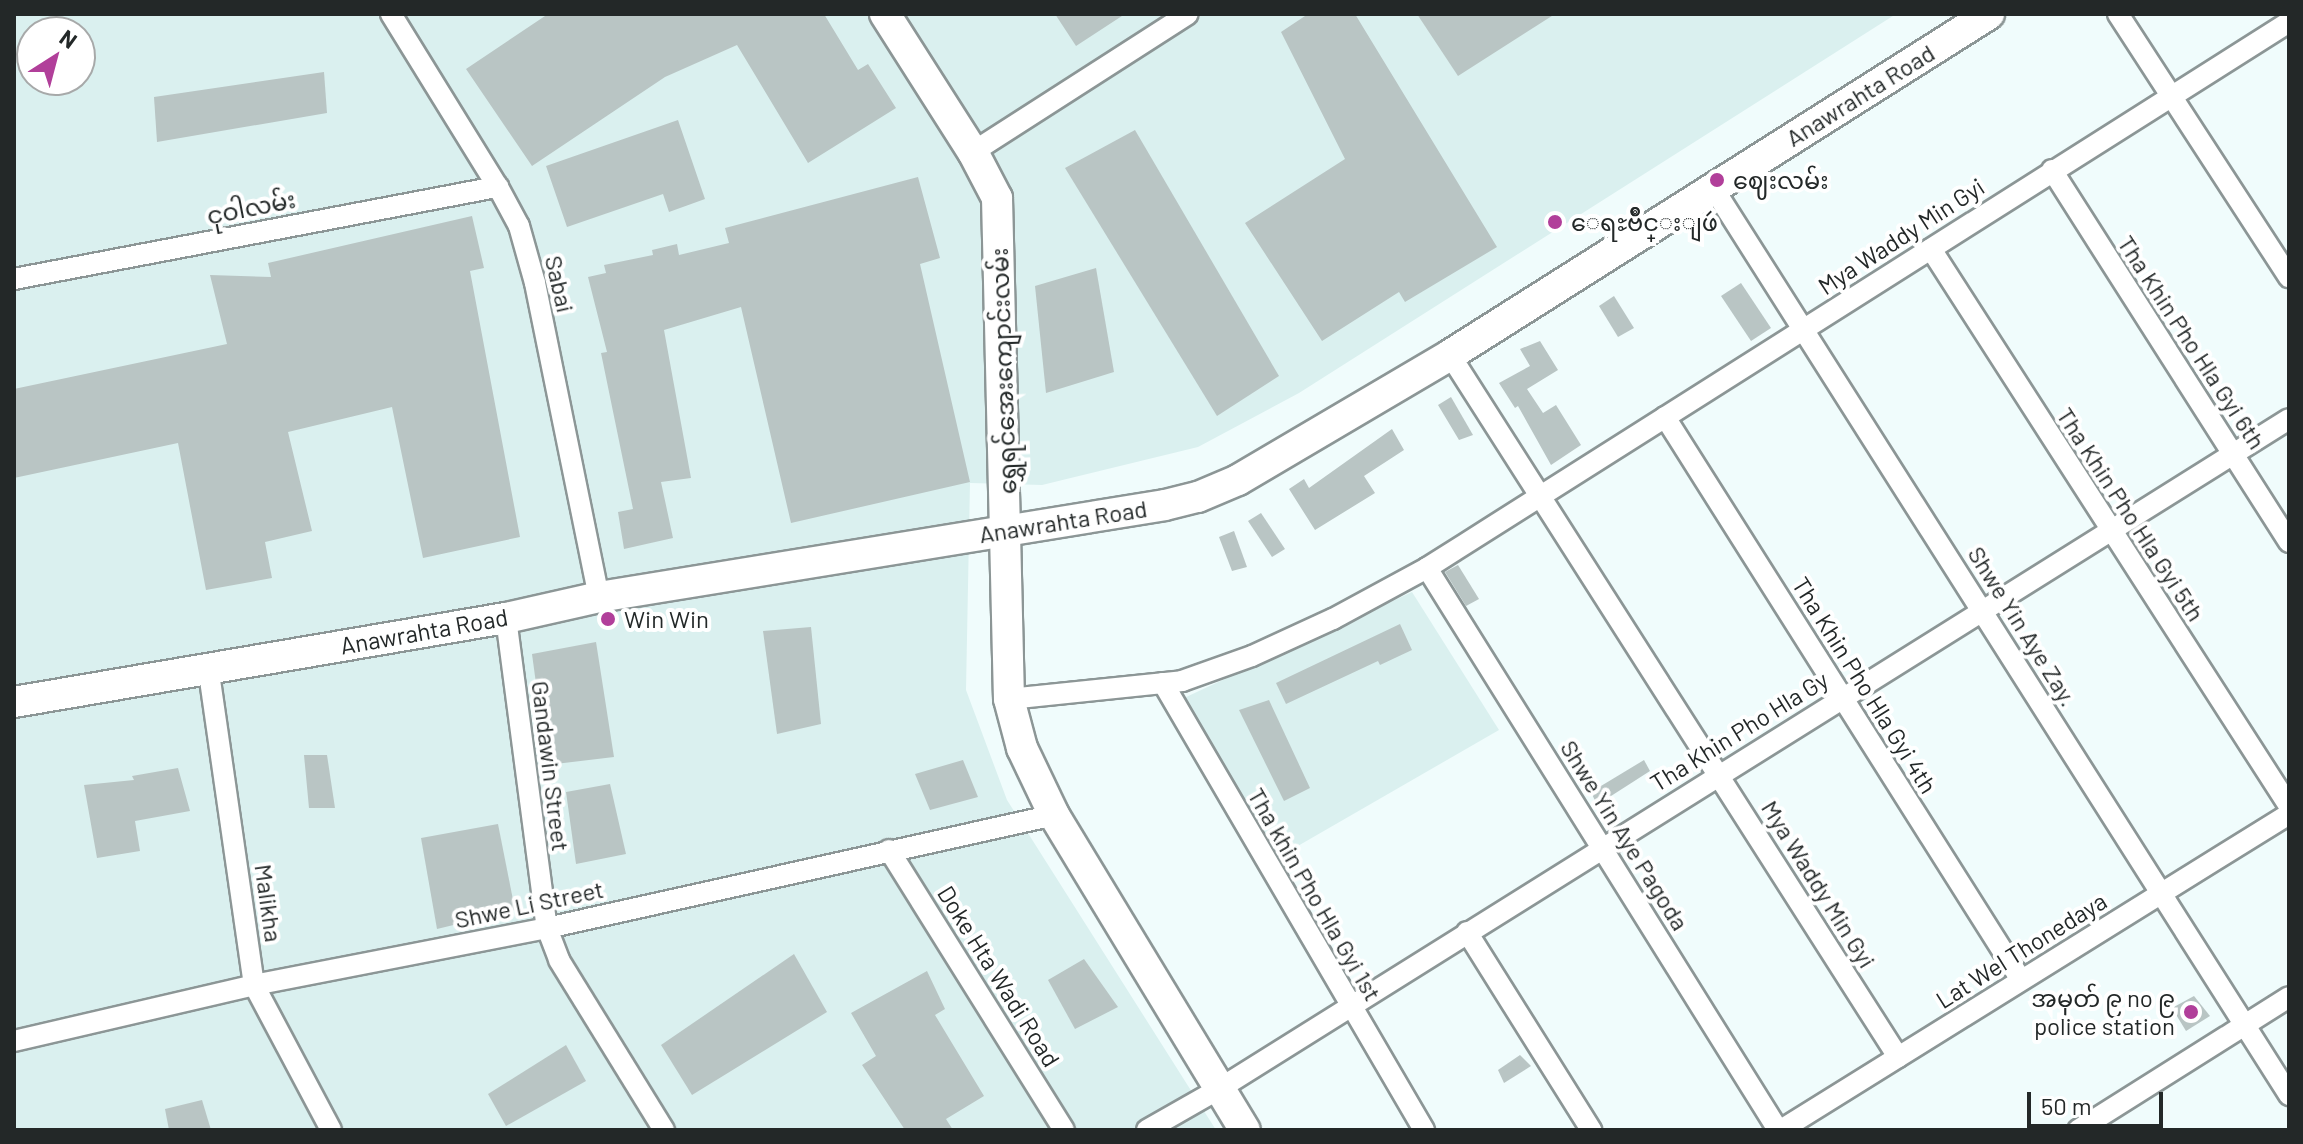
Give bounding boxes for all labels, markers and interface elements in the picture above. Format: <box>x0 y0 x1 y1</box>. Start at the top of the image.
north arrow <box>16 16 96 96</box>
text: N <box>55 23 82 53</box>
street label: Anawrahta Road <box>1780 38 1940 152</box>
place label: ဈေးလမ်း <box>1733 166 1829 194</box>
marker: ဈေးလမ်း <box>1708 171 1726 189</box>
street label: Mya Waddy Min Gyi <box>1813 172 1989 300</box>
street label: ငုဝါလမ်း <box>204 184 298 230</box>
place label: ေရႊဗ်ိဳင္းျဖဴ <box>1571 208 1718 236</box>
marker: ေရႊဗ်ိဳင္းျဖဴ <box>1546 213 1564 231</box>
street label: Tha Khin Pho Hla Gyi 6th <box>2112 230 2272 454</box>
street label: ရွှေရင်အေးကျောင်းလမ်း <box>984 247 1022 495</box>
street label: Sabai <box>539 253 581 315</box>
street label: Tha Khin Pho Hla Gyi 5th <box>2051 402 2211 626</box>
street label: Anawrahta Road <box>977 494 1149 548</box>
street label: Shwe Yin Aye Zay. <box>1962 541 2084 711</box>
street label: Tha Khin Pho Hla Gyi 4th <box>1787 571 1943 799</box>
street label: Anawrahta Road <box>338 602 510 660</box>
place label: Win Win <box>624 605 709 633</box>
marker: Win Win <box>599 610 617 628</box>
street label: Tha Khin Pho Hla Gy <box>1645 665 1833 797</box>
street label: Gandawin Street <box>526 679 576 853</box>
street label: Shwe Yin Aye Pagoda <box>1555 735 1695 935</box>
street label: Tha khin Pho Hla Gyi 1st <box>1242 782 1388 1006</box>
street label: Mya Waddy Min Gyi <box>1756 795 1882 973</box>
street label: Malikha <box>249 862 289 944</box>
street label: Shwe Li Street <box>452 874 606 934</box>
street label: Doke Hta Wadi Road <box>932 880 1066 1072</box>
street label: Lat Wel Thonedaya <box>1930 886 2112 1014</box>
place label: အမှတ် ၉ no ၉ police station <box>2031 984 2175 1040</box>
marker: အမှတ် ၉ no ၉ police station <box>2182 1003 2200 1021</box>
scale bar <box>2031 1076 2167 1126</box>
text: 50 m <box>2041 1091 2092 1120</box>

